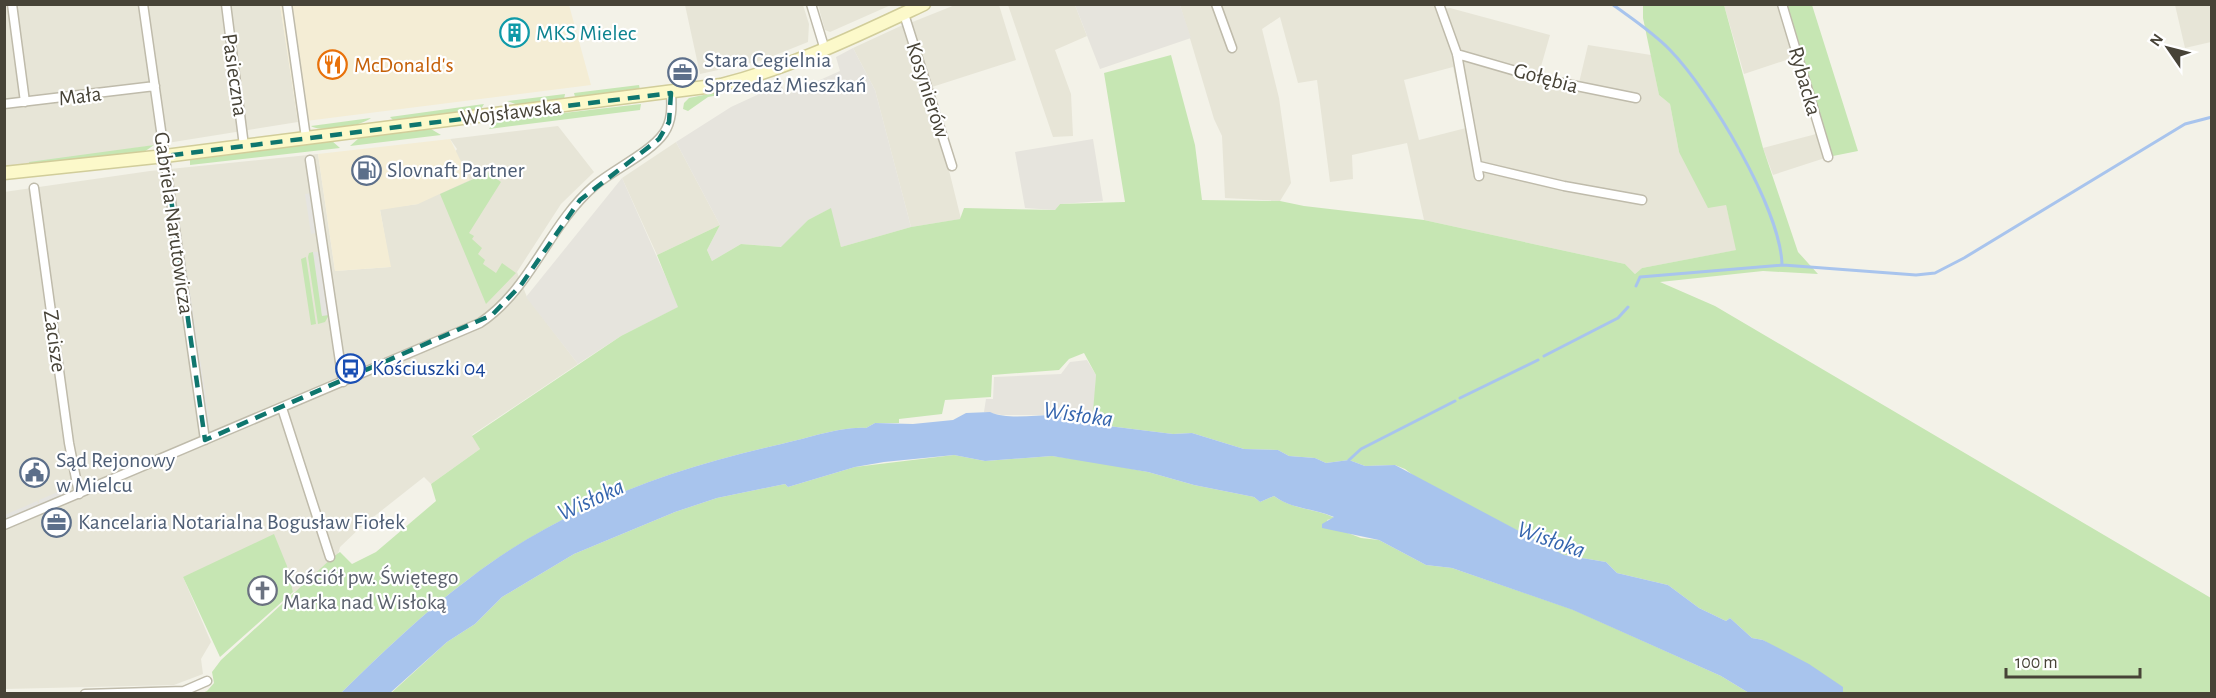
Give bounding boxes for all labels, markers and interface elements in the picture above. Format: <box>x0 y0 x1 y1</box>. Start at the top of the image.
building icon: MKS Mielec <box>499 17 531 49</box>
north arrow <box>2138 18 2198 78</box>
place label: MKS Mielec <box>536 22 637 44</box>
text: N <box>2147 31 2166 49</box>
street label: Pasieczna <box>218 32 252 118</box>
street label: Kosynierów <box>902 39 954 141</box>
street label: Rybacka <box>1785 44 1825 118</box>
restaurant icon: McDonald's <box>317 49 349 81</box>
place label: Stara Cegielnia Sprzedaż Mieszkań <box>704 49 867 96</box>
place label: McDonald's <box>354 54 454 76</box>
office icon: Stara Cegielnia Sprzedaż Mieszkań <box>667 57 699 89</box>
street label: Gołębia <box>1511 59 1581 97</box>
street label: Mała <box>57 82 103 110</box>
street label: Wojsławska <box>459 95 563 129</box>
street label: Gabriela Narutowicza <box>150 130 198 316</box>
fuel station icon: Slovnaft Partner <box>350 154 382 186</box>
place label: Slovnaft Partner <box>387 159 525 181</box>
street label: Zacisze <box>40 308 70 374</box>
bus stop icon: Kościuszki 04 <box>335 352 367 384</box>
place label: Kościuszki 04 <box>372 357 486 379</box>
water label: Wisłoka <box>1041 398 1115 432</box>
place label: Sąd Rejonowy w Mielcu <box>56 449 176 496</box>
public building icon: Sąd Rejonowy w Mielcu <box>19 457 51 489</box>
water label: Wisłoka <box>554 474 628 526</box>
office icon: Kancelaria Notarialna Bogusław Fiołek <box>41 506 73 538</box>
place label: Kancelaria Notarialna Bogusław Fiołek <box>78 511 405 533</box>
water label: Wisłoka <box>1514 517 1588 563</box>
place label: Kościół pw. Świętego Marka nad Wisłoką <box>283 564 459 613</box>
church icon: Kościół pw. Świętego Marka nad Wisłoką <box>246 574 278 606</box>
scale bar <box>2006 641 2140 679</box>
text: 100 m <box>2015 654 2058 672</box>

